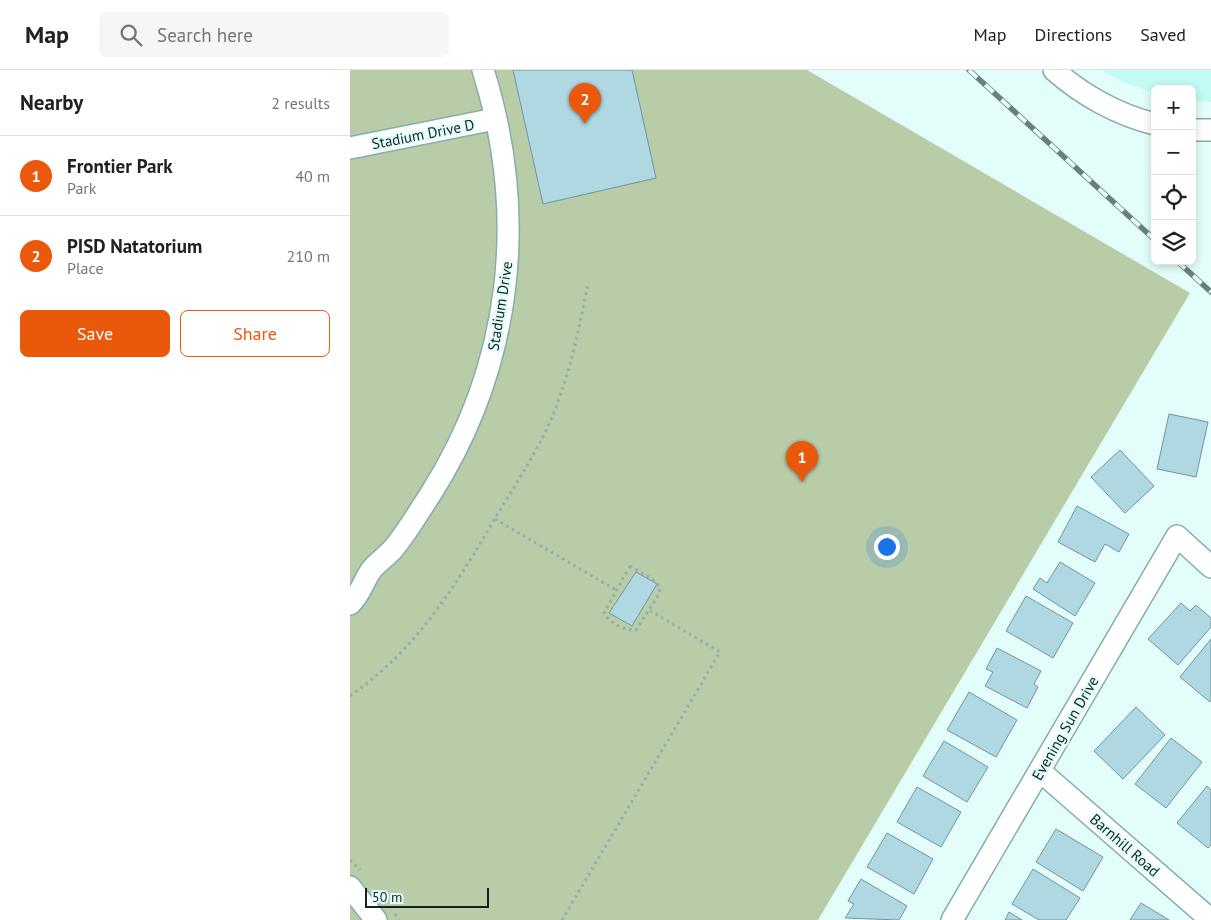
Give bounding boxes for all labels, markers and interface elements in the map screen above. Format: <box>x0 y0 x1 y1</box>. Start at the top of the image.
search box <box>99 12 449 57</box>
text: Map <box>25 19 69 50</box>
icon: search <box>117 21 145 49</box>
text: Search here <box>157 23 253 47</box>
text: Map <box>974 23 1006 46</box>
text: Directions <box>1034 23 1112 46</box>
text: Saved <box>1140 23 1186 46</box>
pin: 2 <box>569 83 601 124</box>
map controls <box>1151 85 1196 265</box>
button: + <box>1151 85 1196 130</box>
text: Nearby <box>20 89 83 116</box>
text: 2 results <box>271 93 330 113</box>
street label: Stadium Drive D <box>370 115 476 153</box>
button: − <box>1151 130 1196 175</box>
text: Frontier Park <box>67 154 173 178</box>
text: 1 <box>31 166 41 186</box>
text: 40 m <box>295 166 330 186</box>
button: locate <box>1151 175 1196 220</box>
text: Park <box>67 178 96 198</box>
button: layers <box>1151 220 1196 265</box>
text: PISD Natatorium <box>67 234 202 258</box>
text: 2 <box>31 246 41 266</box>
text: 210 m <box>287 246 330 266</box>
text: Place <box>67 258 104 278</box>
street label: Stadium Drive <box>484 260 516 352</box>
button: Save <box>20 310 170 357</box>
button: Share <box>180 310 330 357</box>
pin: 1 <box>786 441 818 482</box>
your location <box>874 534 900 560</box>
street label: Evening Sun Drive <box>1027 673 1103 783</box>
street label: Barnhill Road <box>1086 810 1164 880</box>
scale bar <box>365 885 489 908</box>
text: 50 m <box>372 888 402 906</box>

